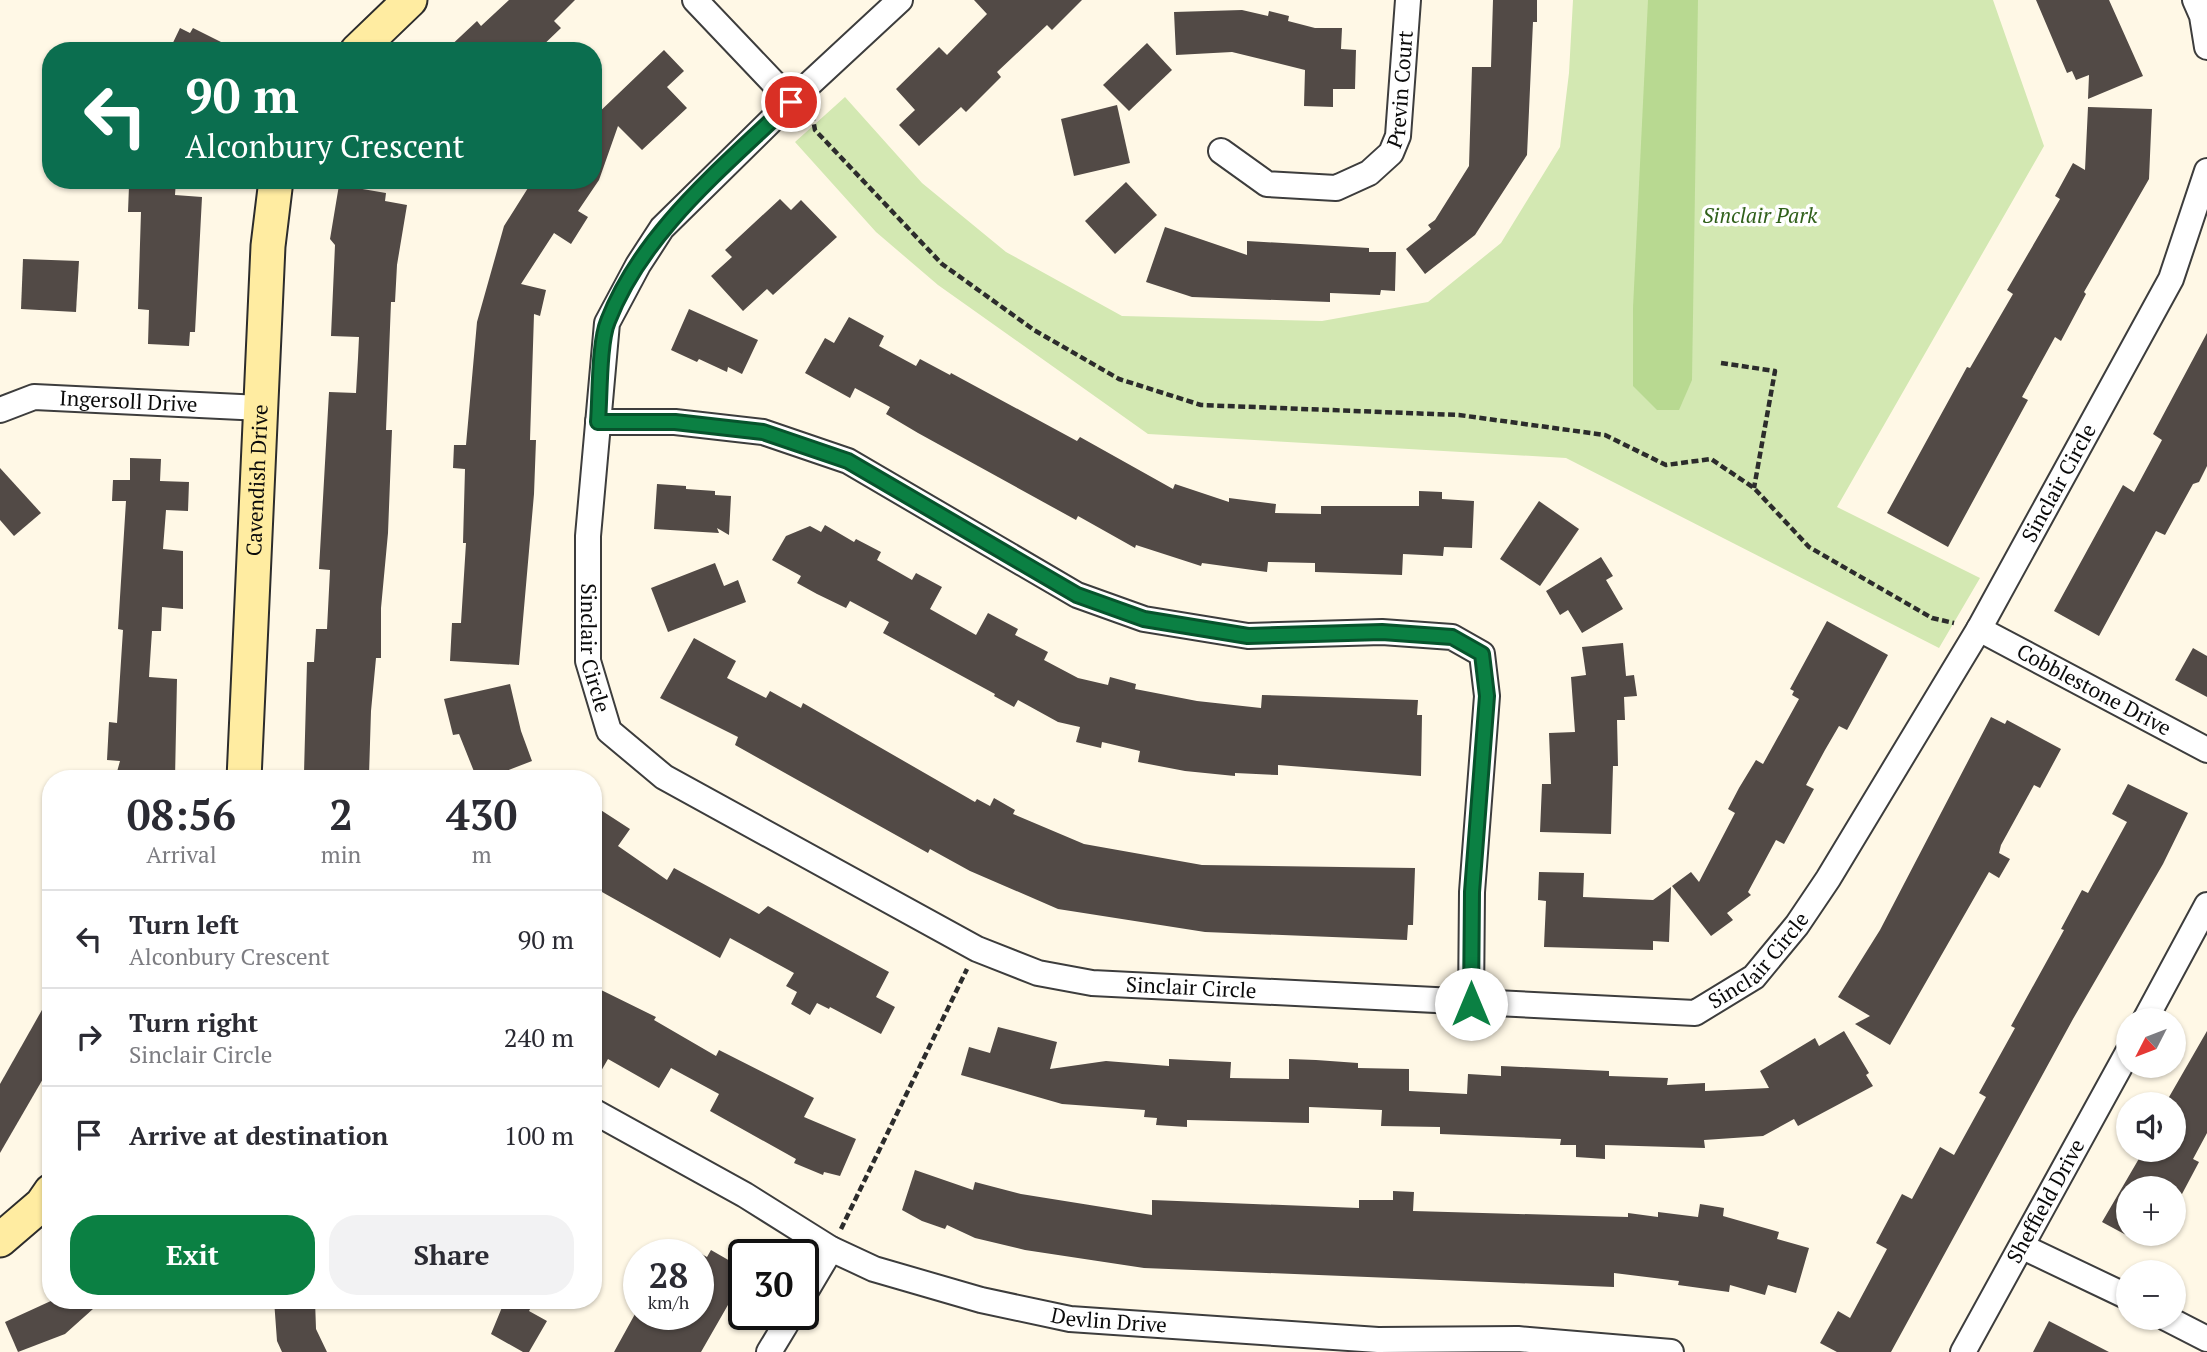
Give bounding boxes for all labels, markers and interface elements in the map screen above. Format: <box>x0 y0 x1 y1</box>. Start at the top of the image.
street label: Previn Court <box>1380 29 1419 152</box>
text: 90 m <box>185 62 299 127</box>
icon: left <box>70 70 161 161</box>
pin <box>761 72 821 132</box>
icon: arrive <box>772 83 810 121</box>
text: Alconbury Crescent <box>185 125 464 167</box>
park label: Sinclair Park <box>1703 201 1818 229</box>
street label: Ingersoll Drive <box>59 383 198 418</box>
street label: Cavendish Drive <box>239 404 274 557</box>
street label: Sinclair Circle <box>2014 418 2102 547</box>
street label: Sinclair Circle <box>575 583 618 716</box>
street label: Cobblestone Drive <box>2012 637 2177 742</box>
text: 08:56 <box>127 786 236 842</box>
text: 2 <box>329 786 353 842</box>
text: 430 <box>446 786 517 842</box>
text: Arrival <box>146 839 217 870</box>
text: min <box>321 839 361 870</box>
text: m <box>472 839 492 870</box>
street label: Sinclair Circle <box>1703 906 1815 1015</box>
text: Turn left <box>129 907 239 941</box>
icon: left <box>70 920 108 958</box>
text: 90 m <box>518 922 574 956</box>
text: Alconbury Crescent <box>129 941 330 972</box>
position arrow <box>1434 967 1508 1041</box>
street label: Sinclair Circle <box>1125 970 1257 1004</box>
text: Turn right <box>129 1005 258 1039</box>
north arrow <box>2116 1008 2186 1078</box>
map controls <box>2116 1008 2186 1330</box>
icon: right <box>70 1018 108 1056</box>
text: 240 m <box>504 1020 574 1054</box>
text: Sinclair Circle <box>129 1039 272 1070</box>
button: sound <box>2116 1092 2186 1162</box>
icon: arrive <box>70 1116 108 1154</box>
text: Arrive at destination <box>129 1118 388 1152</box>
text: 100 m <box>504 1118 574 1152</box>
street label: Sheffield Drive <box>2000 1134 2090 1268</box>
button: + <box>2116 1176 2186 1246</box>
button: Exit <box>70 1215 315 1295</box>
button: Share <box>329 1215 574 1295</box>
speed limit sign: 30 <box>728 1239 819 1330</box>
text: 28 <box>649 1252 688 1298</box>
button: − <box>2116 1260 2186 1330</box>
text: km/h <box>648 1290 689 1314</box>
street label: Devlin Drive <box>1049 1300 1168 1339</box>

